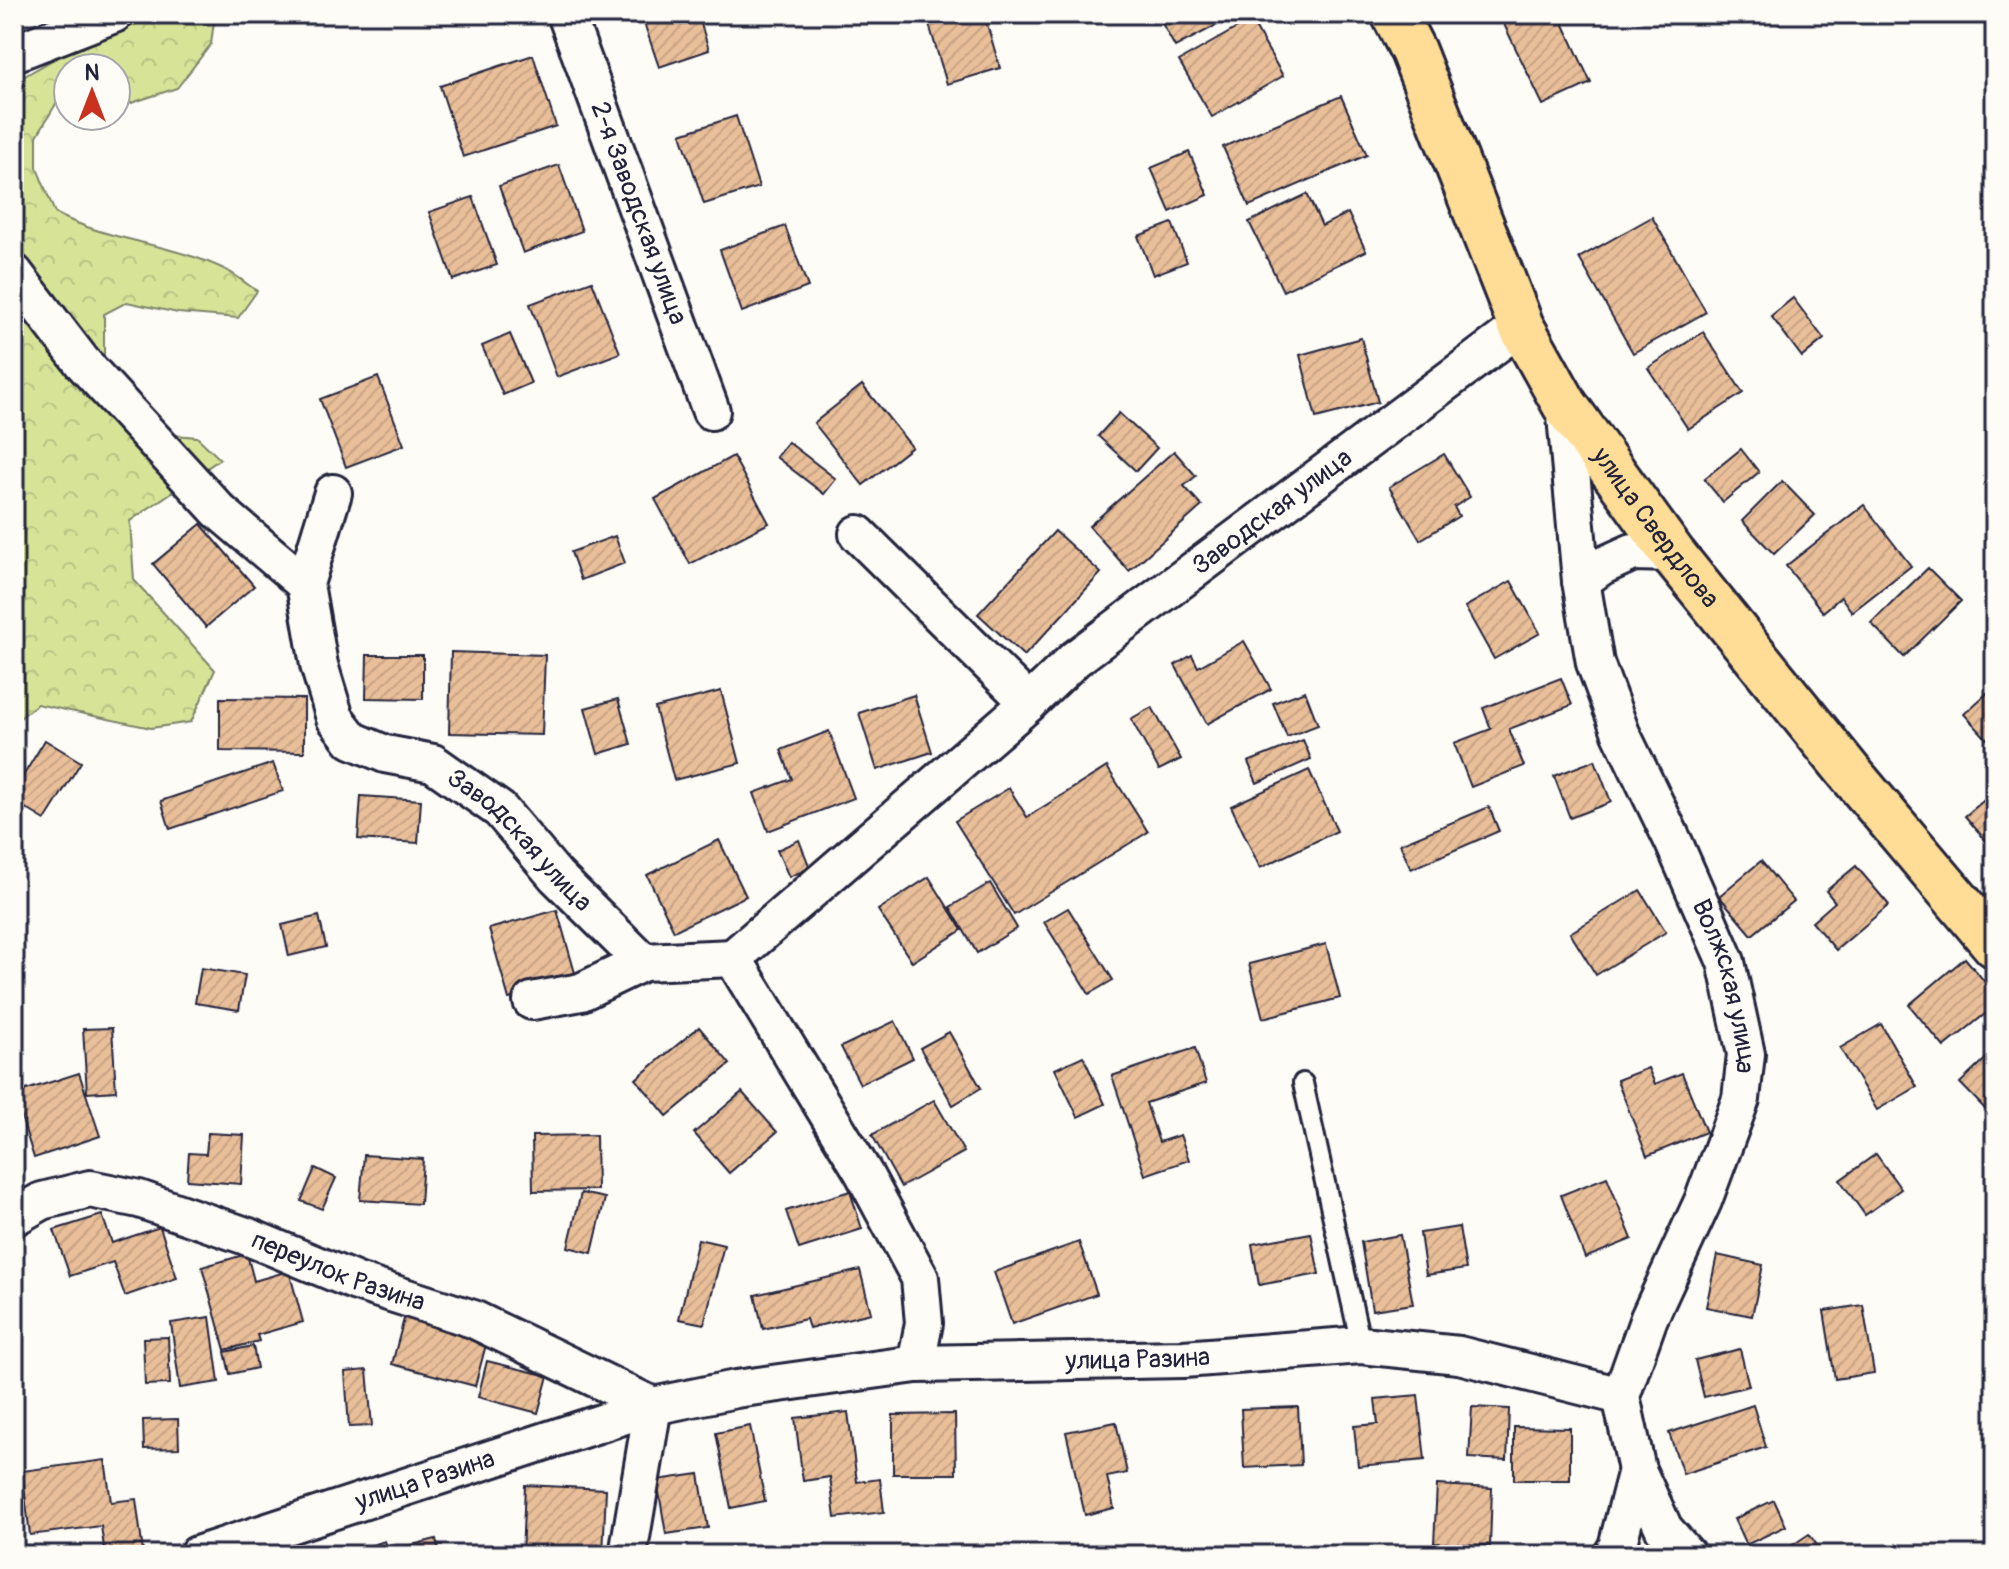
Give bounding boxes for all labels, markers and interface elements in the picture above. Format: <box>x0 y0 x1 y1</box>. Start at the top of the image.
north arrow <box>52 52 132 132</box>
text: N <box>85 59 100 87</box>
street label: 2-я Заводская улица <box>583 97 694 329</box>
street label: улица Свердлова <box>1584 440 1726 615</box>
street label: Заводская улица <box>1186 442 1358 582</box>
street label: Заводская улица <box>441 762 599 918</box>
street label: Волжская улица <box>1685 894 1763 1075</box>
street label: переулок Разина <box>247 1224 429 1319</box>
street label: улица Разина <box>1064 1341 1211 1377</box>
street label: улица Разина <box>350 1443 499 1518</box>

